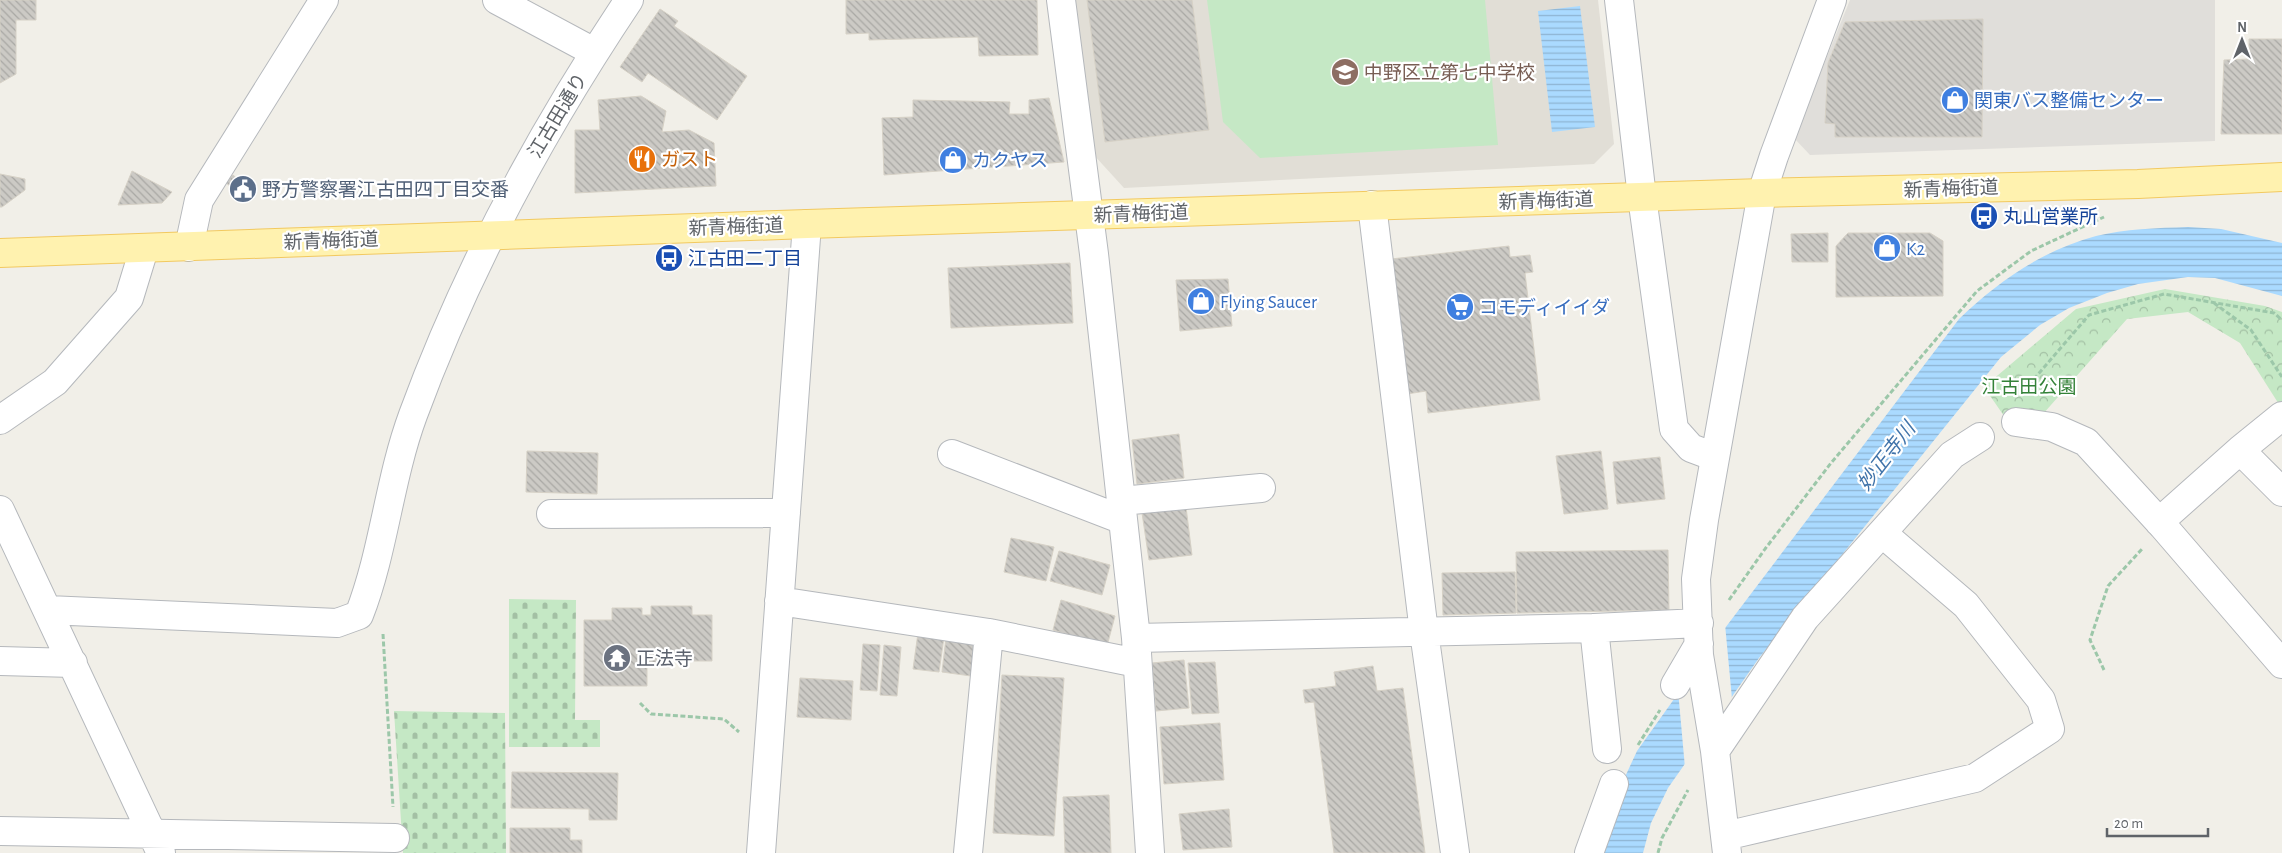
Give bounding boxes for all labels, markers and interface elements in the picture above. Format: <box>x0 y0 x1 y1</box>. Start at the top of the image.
north arrow <box>2217 15 2267 65</box>
text: N <box>2237 21 2247 35</box>
school or university icon: 中野区立第七中学校 <box>1330 57 1360 87</box>
place label: 中野区立第七中学校 <box>1364 62 1535 83</box>
street label: 江古田通り <box>525 70 591 161</box>
shop icon: 関東バス整備センター <box>1940 85 1970 115</box>
place label: 関東バス整備センター <box>1974 91 2164 111</box>
restaurant icon: ガスト <box>627 144 657 174</box>
shop icon: カクヤス <box>938 145 968 175</box>
place label: ガスト <box>661 150 718 170</box>
place label: カクヤス <box>972 151 1048 171</box>
public building icon: 野方警察署江古田四丁目交番 <box>228 174 258 204</box>
street label: 新青梅街道 <box>1903 176 1999 201</box>
place label: 野方警察署江古田四丁目交番 <box>262 179 509 200</box>
street label: 新青梅街道 <box>1498 188 1594 213</box>
street label: 新青梅街道 <box>1093 201 1189 226</box>
bus stop icon: 丸山営業所 <box>1969 201 1999 231</box>
place label: 丸山営業所 <box>2003 207 2098 227</box>
street label: 新青梅街道 <box>688 214 784 239</box>
street label: 新青梅街道 <box>283 228 379 253</box>
shop icon: K2 <box>1872 233 1902 263</box>
place label: K2 <box>1906 240 1925 259</box>
bus stop icon: 江古田二丁目 <box>654 243 684 273</box>
place label: 江古田二丁目 <box>688 249 802 269</box>
shop icon: Flying Saucer <box>1186 286 1216 316</box>
supermarket icon: コモディイイダ <box>1445 292 1475 322</box>
place label: Flying Saucer <box>1220 293 1317 312</box>
place label: コモディイイダ <box>1479 297 1610 318</box>
park label: 江古田公園 <box>1981 377 2077 397</box>
water label: 妙正寺川 <box>1853 417 1921 494</box>
temple icon: 正法寺 <box>602 643 632 673</box>
place label: 正法寺 <box>636 648 693 669</box>
scale bar <box>2107 806 2208 838</box>
text: 20 m <box>2114 816 2143 831</box>

